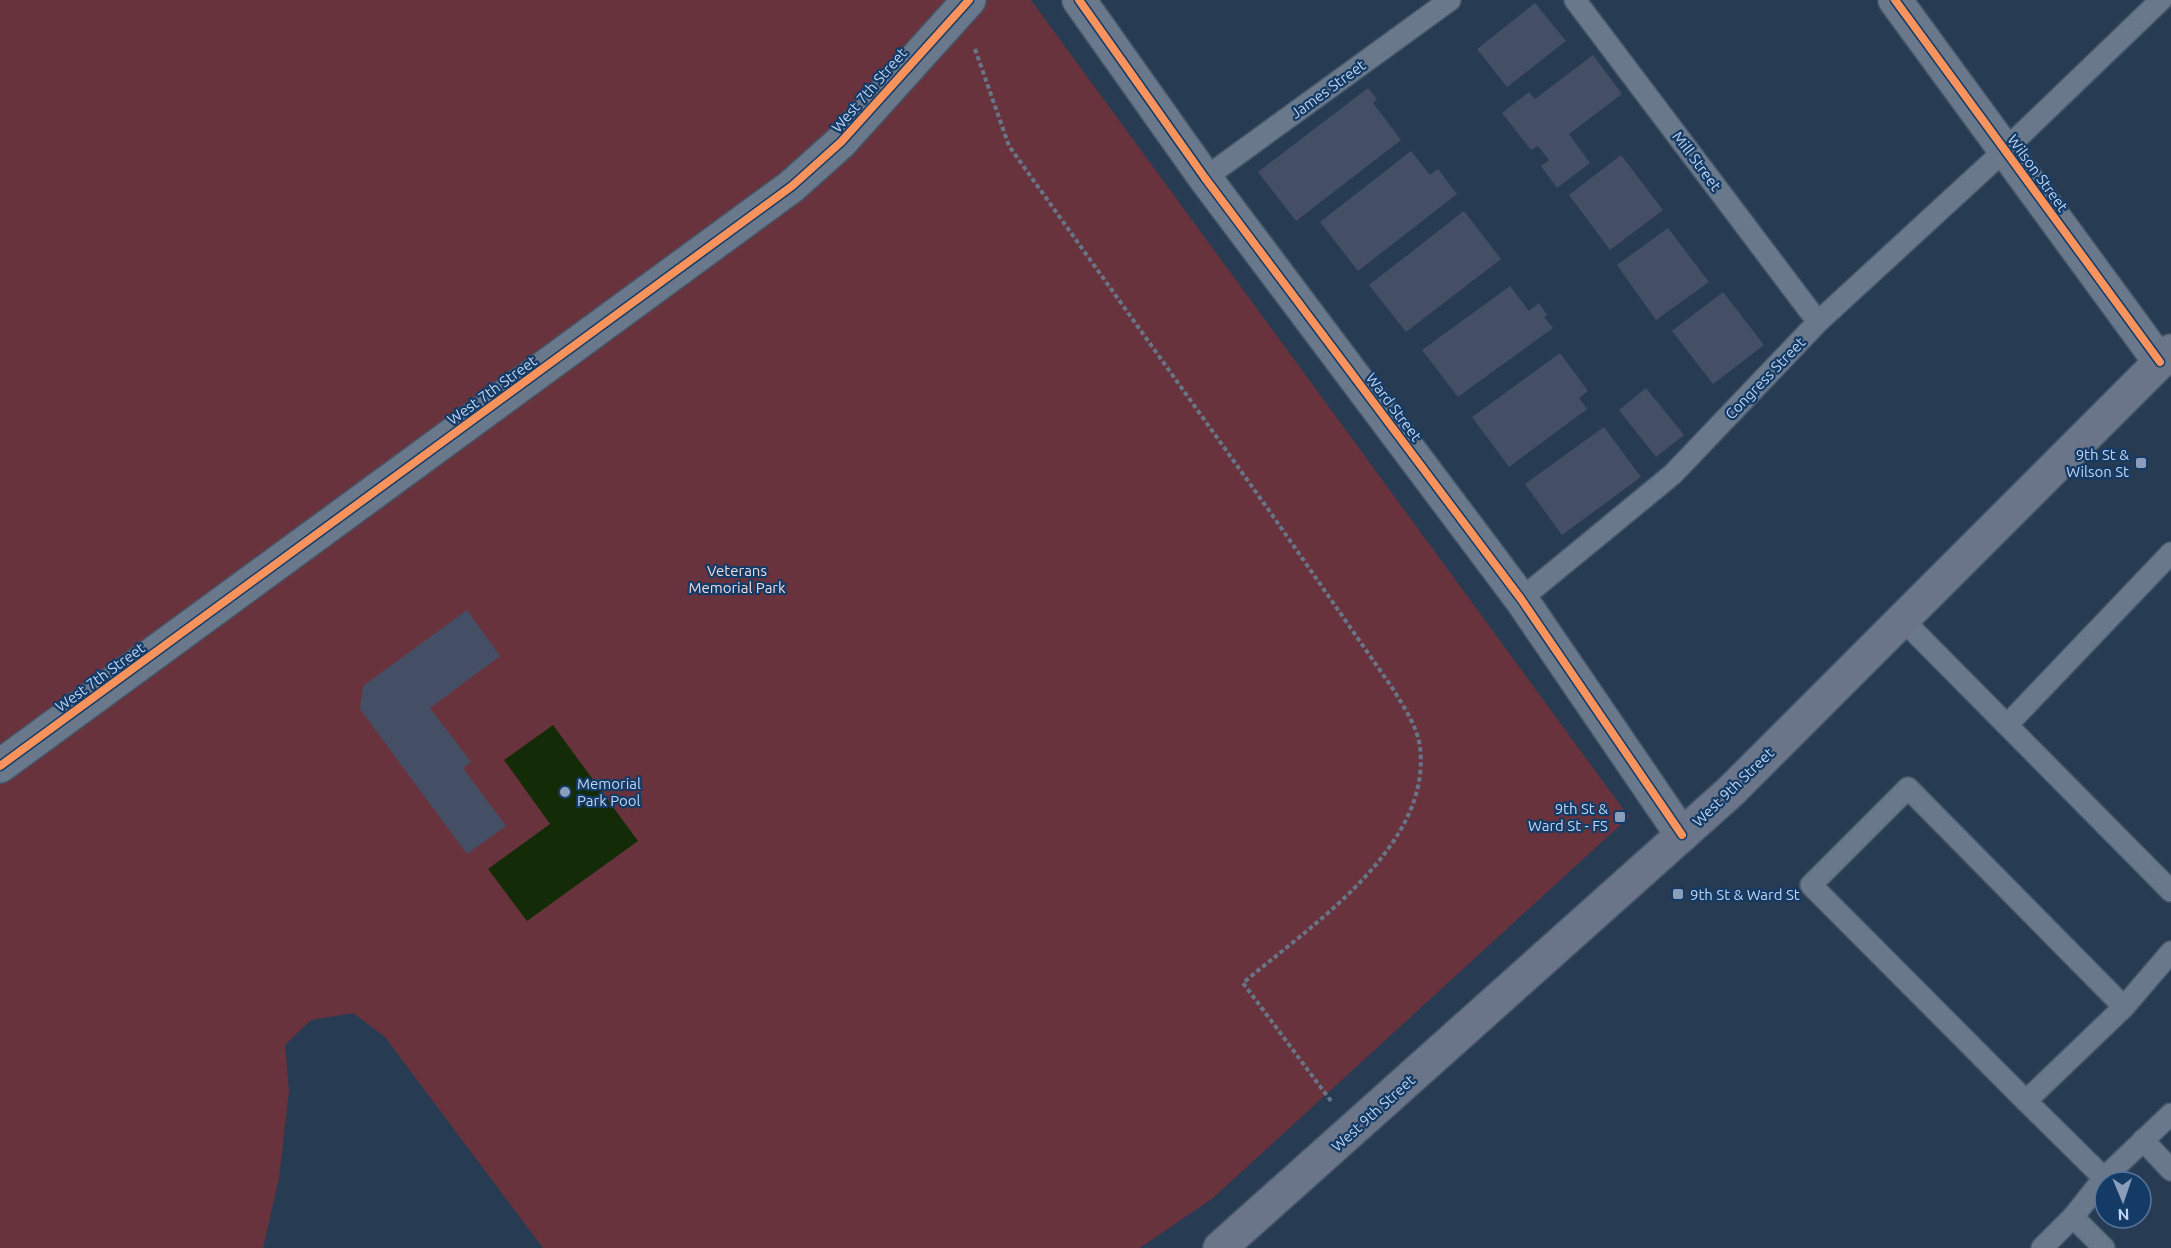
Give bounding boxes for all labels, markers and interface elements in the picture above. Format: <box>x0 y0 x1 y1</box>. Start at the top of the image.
street label: West 7th Street <box>828 44 910 136</box>
street label: James Street <box>1287 56 1369 122</box>
street label: Mill Street <box>1669 128 1725 194</box>
street label: Wilson Street <box>2004 131 2072 215</box>
street label: Congress Street <box>1722 333 1808 423</box>
street label: West 7th Street <box>444 352 540 428</box>
street label: Ward Street <box>1363 370 1425 445</box>
place label: 9th St & Wilson St <box>2066 446 2129 480</box>
marker: 9th St & Wilson St <box>2134 456 2148 470</box>
park label: Veterans Memorial Park <box>688 562 786 596</box>
street label: West 7th Street <box>52 639 148 715</box>
street label: West 9th Street <box>1689 744 1777 830</box>
place label: Memorial Park Pool <box>577 775 641 809</box>
marker: Memorial Park Pool <box>558 785 572 799</box>
place label: 9th St & Ward St - FS <box>1528 800 1608 834</box>
marker: 9th St & Ward St - FS <box>1613 810 1627 824</box>
place label: 9th St & Ward St <box>1690 886 1800 903</box>
marker: 9th St & Ward St <box>1671 887 1685 901</box>
street label: West 9th Street <box>1328 1071 1418 1155</box>
north arrow <box>2093 1170 2153 1230</box>
text: N <box>2117 1206 2130 1224</box>

